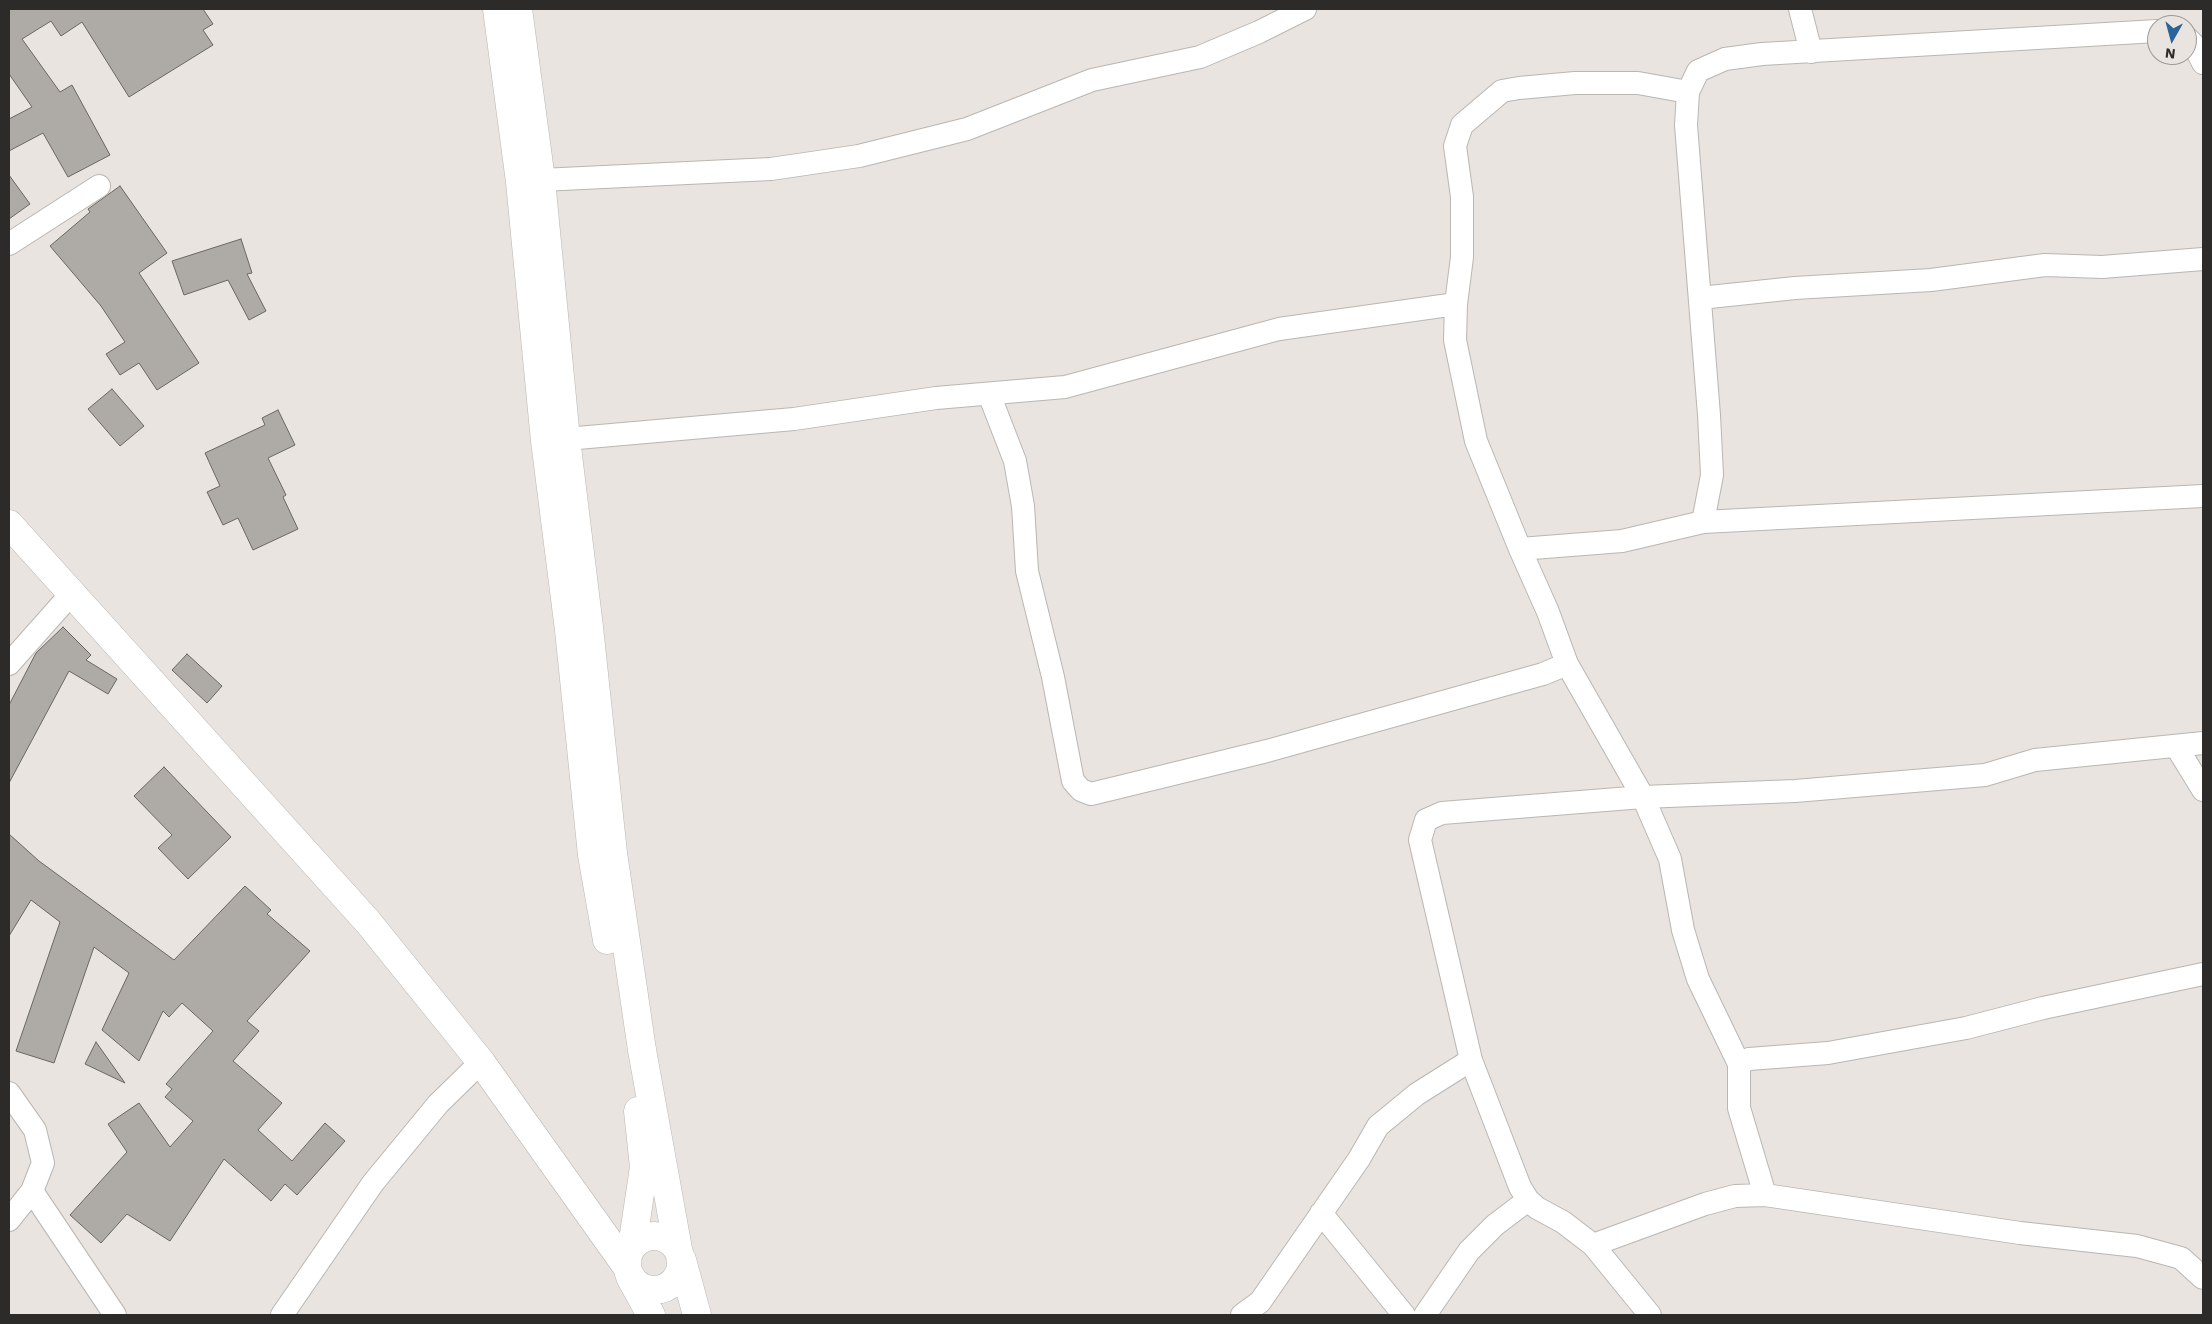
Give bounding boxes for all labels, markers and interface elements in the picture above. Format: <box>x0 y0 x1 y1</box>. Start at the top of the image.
north arrow <box>2147 15 2197 65</box>
text: N <box>2164 45 2176 62</box>

